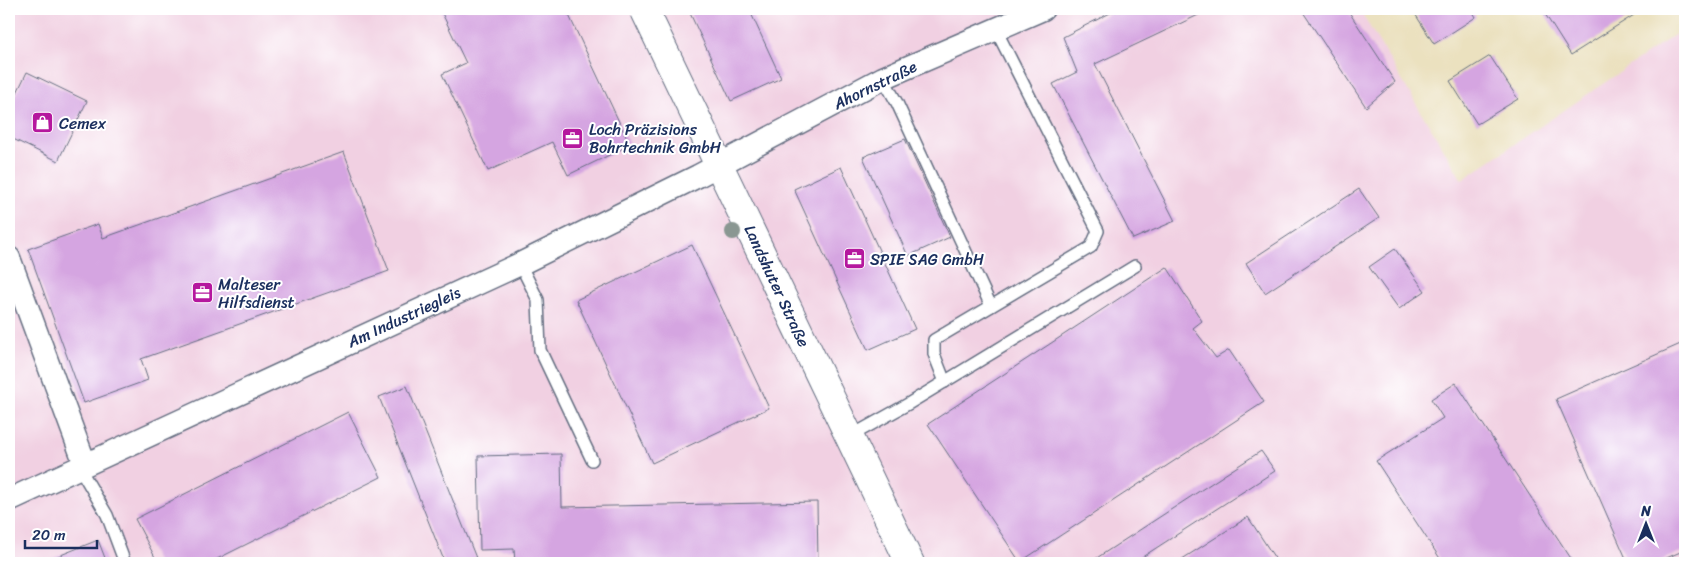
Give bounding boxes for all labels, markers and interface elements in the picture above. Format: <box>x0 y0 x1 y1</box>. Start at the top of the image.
street label: Ahornstraße <box>827 52 922 118</box>
place label: Cemex <box>59 109 107 138</box>
shop icon: Cemex <box>31 111 55 135</box>
place label: Loch Präzisions Bohrtechnik GmbH <box>589 115 722 162</box>
office icon: Loch Präzisions Bohrtechnik GmbH <box>561 126 585 150</box>
street label: Landshuter Straße <box>736 220 818 352</box>
place label: SPIE SAG GmbH <box>870 245 984 274</box>
office icon: SPIE SAG GmbH <box>842 247 866 271</box>
place label: Malteser Hilfsdienst <box>218 270 295 317</box>
street label: Am Industriegleis <box>342 278 466 356</box>
office icon: Malteser Hilfsdienst <box>190 281 214 305</box>
text: N <box>1640 499 1651 524</box>
north arrow <box>1622 500 1672 550</box>
scale bar <box>25 517 98 549</box>
text: 20 m <box>32 522 66 548</box>

